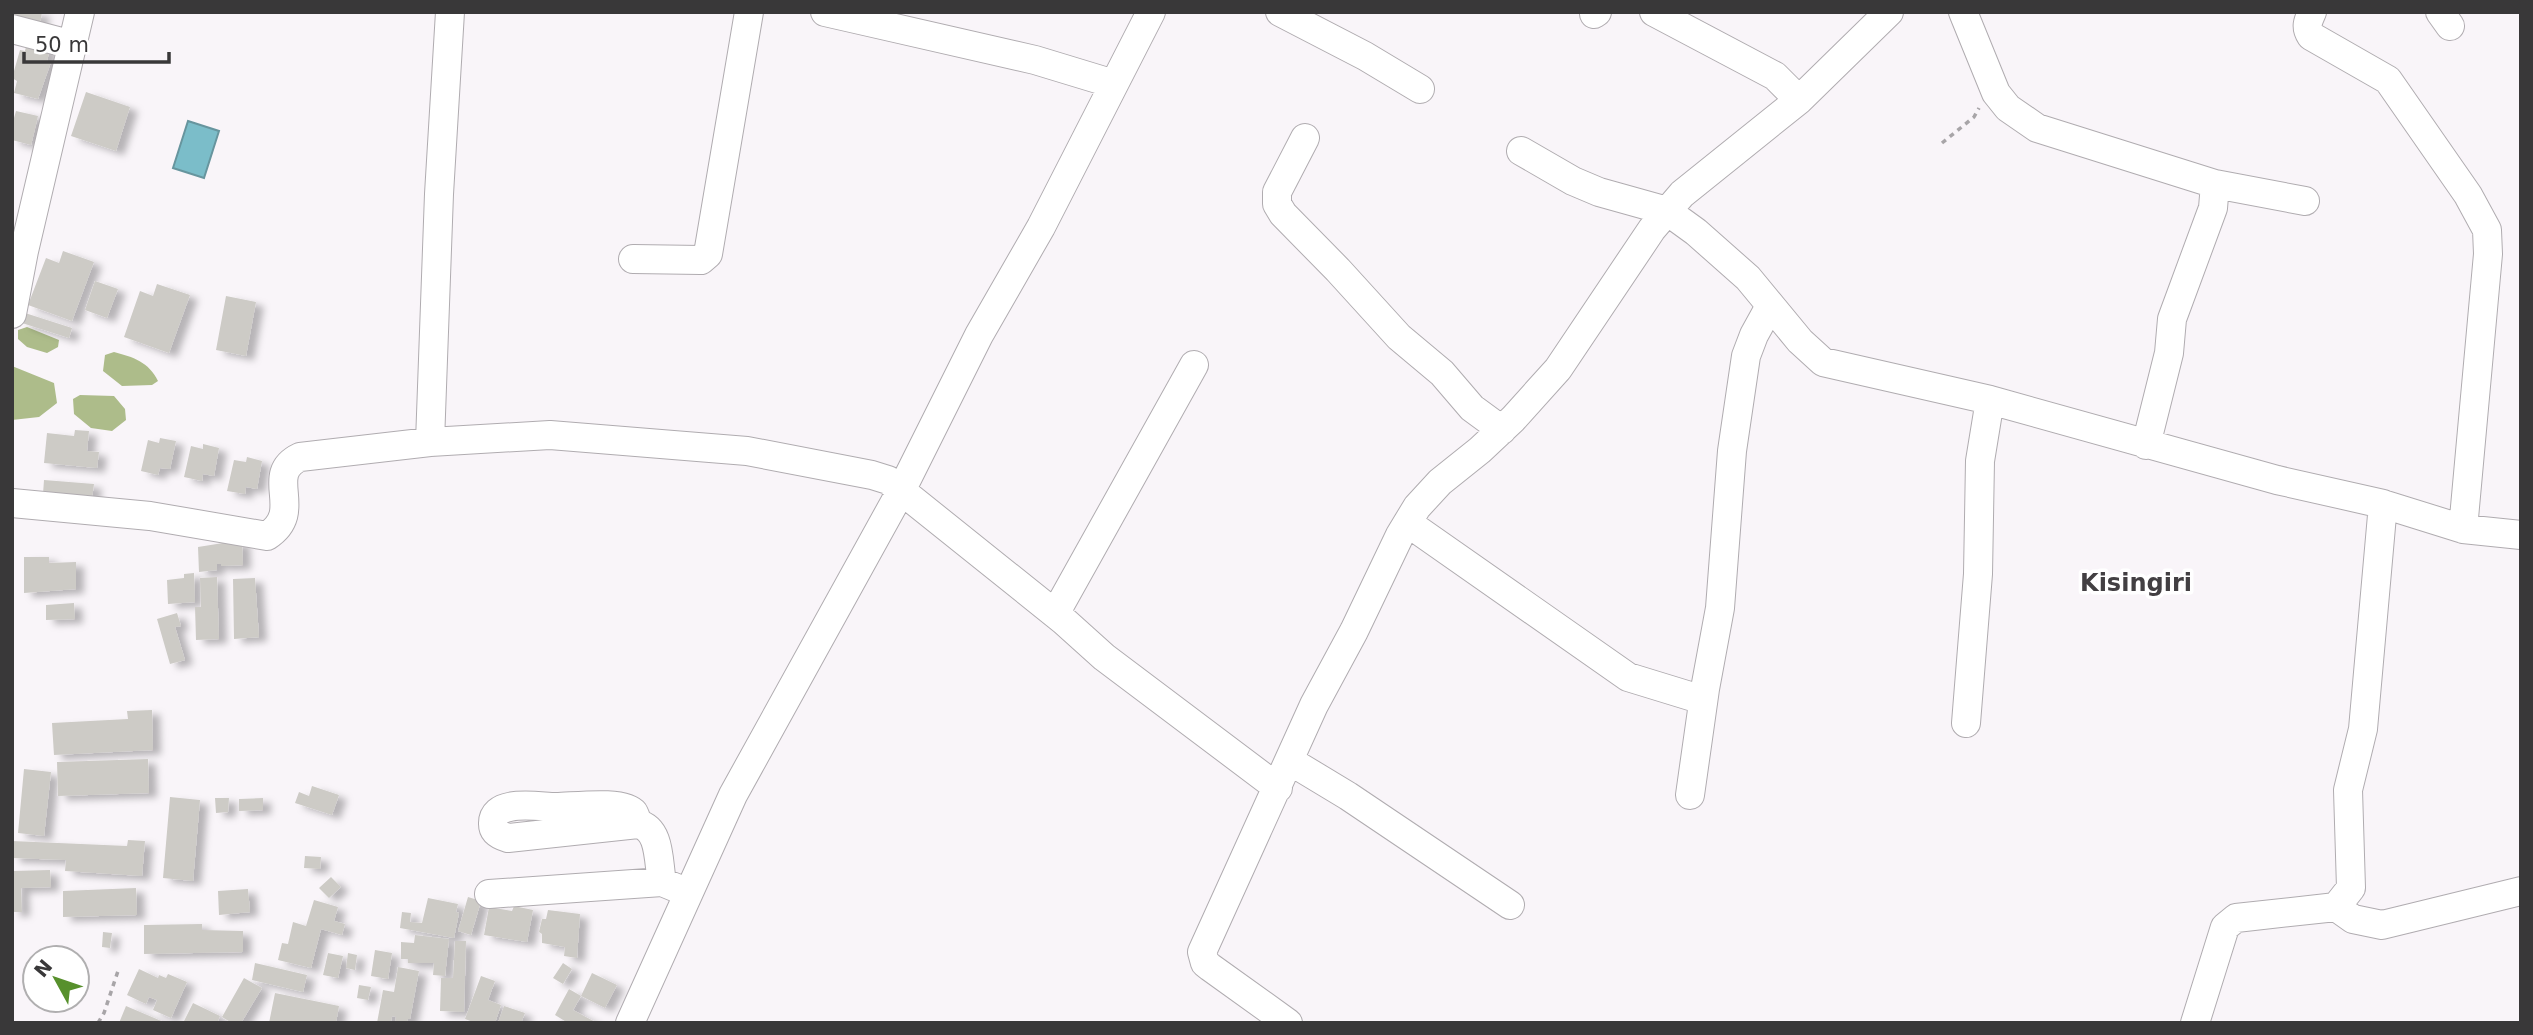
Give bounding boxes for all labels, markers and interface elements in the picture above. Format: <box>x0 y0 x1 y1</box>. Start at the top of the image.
scale bar <box>24 21 170 65</box>
text: 50 m <box>35 33 89 57</box>
district label: Kisingiri <box>2080 569 2192 597</box>
north arrow <box>21 944 91 1014</box>
text: N <box>29 955 57 981</box>

